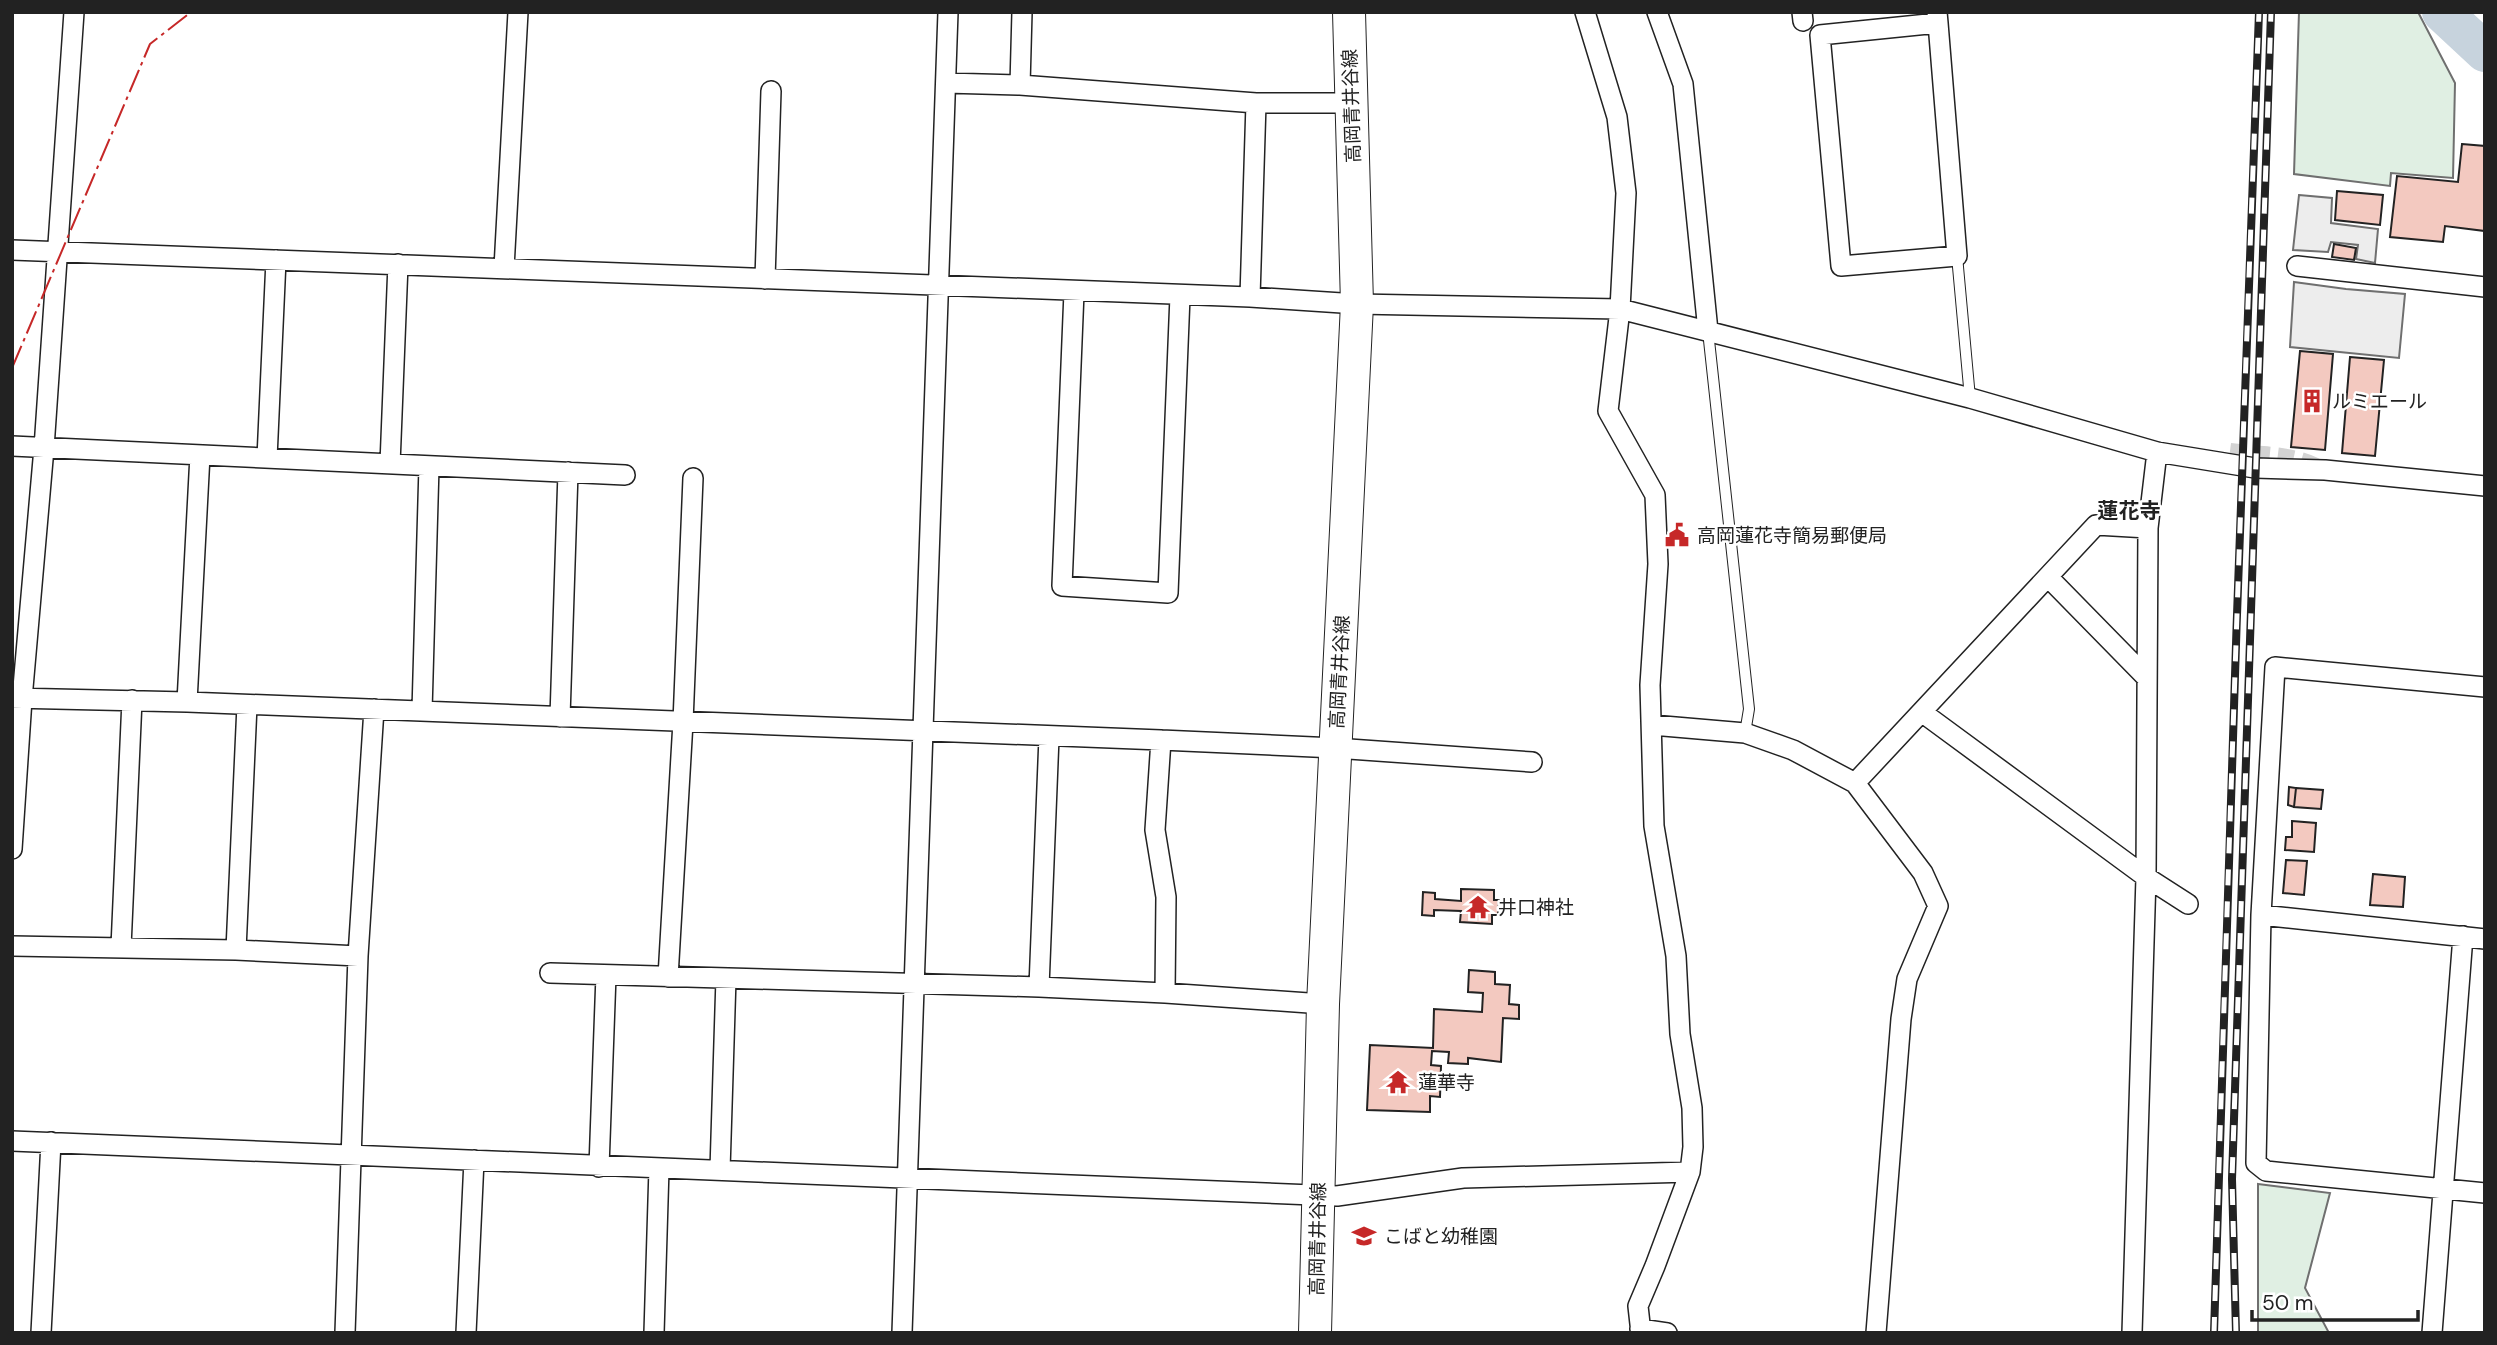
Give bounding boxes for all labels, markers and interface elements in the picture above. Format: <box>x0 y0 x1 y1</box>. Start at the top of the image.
street label: 高岡青井谷線 <box>1337 49 1366 163</box>
building icon: ルミエール <box>2298 387 2326 415</box>
place label: ルミエール <box>2332 389 2427 414</box>
district label: 蓮花寺 <box>2098 497 2161 525</box>
public building icon: 高岡蓮花寺簡易郵便局 <box>1663 521 1691 549</box>
place label: 高岡蓮花寺簡易郵便局 <box>1697 523 1887 548</box>
street label: 高岡青井谷線 <box>1324 614 1355 730</box>
temple icon: 井口神社 <box>1464 893 1492 921</box>
place label: 井口神社 <box>1498 895 1574 920</box>
temple icon: 蓮華寺 <box>1384 1068 1412 1096</box>
place label: 蓮華寺 <box>1418 1070 1475 1095</box>
street label: 高岡青井谷線 <box>1304 1182 1331 1296</box>
school or university icon: こばと幼稚園 <box>1350 1222 1378 1250</box>
place label: こばと幼稚園 <box>1384 1224 1498 1249</box>
scale bar <box>2252 1278 2418 1322</box>
text: 50 m <box>2262 1289 2313 1317</box>

